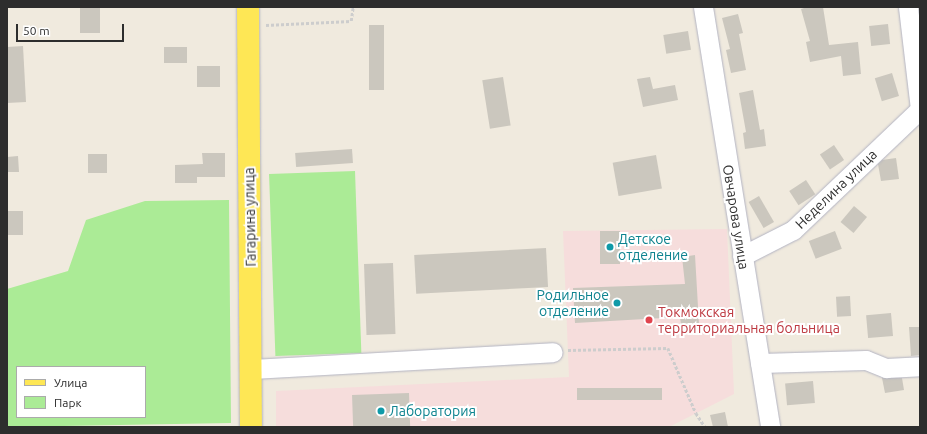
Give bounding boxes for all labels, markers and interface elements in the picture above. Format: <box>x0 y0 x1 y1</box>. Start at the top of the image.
scale bar <box>18 16 126 42</box>
text: 50 m <box>23 24 50 37</box>
street label: Неделина улица <box>792 146 880 232</box>
street label: Овчарова улица <box>719 163 753 271</box>
street label: Гагарина улица <box>241 167 259 267</box>
place label: Детское отделение <box>618 231 688 264</box>
marker: Детское отделение <box>605 242 615 252</box>
place label: Родильное отделение <box>537 287 609 320</box>
marker: Родильное отделение <box>612 298 622 308</box>
place label: Токмокская территориальная больница <box>658 304 840 336</box>
marker: Токмокская территориальная больница <box>643 314 655 326</box>
legend <box>16 366 146 418</box>
text: Улица <box>54 376 87 389</box>
text: Парк <box>54 396 82 409</box>
place label: Лаборатория <box>389 403 476 419</box>
marker: Лаборатория <box>376 406 386 416</box>

